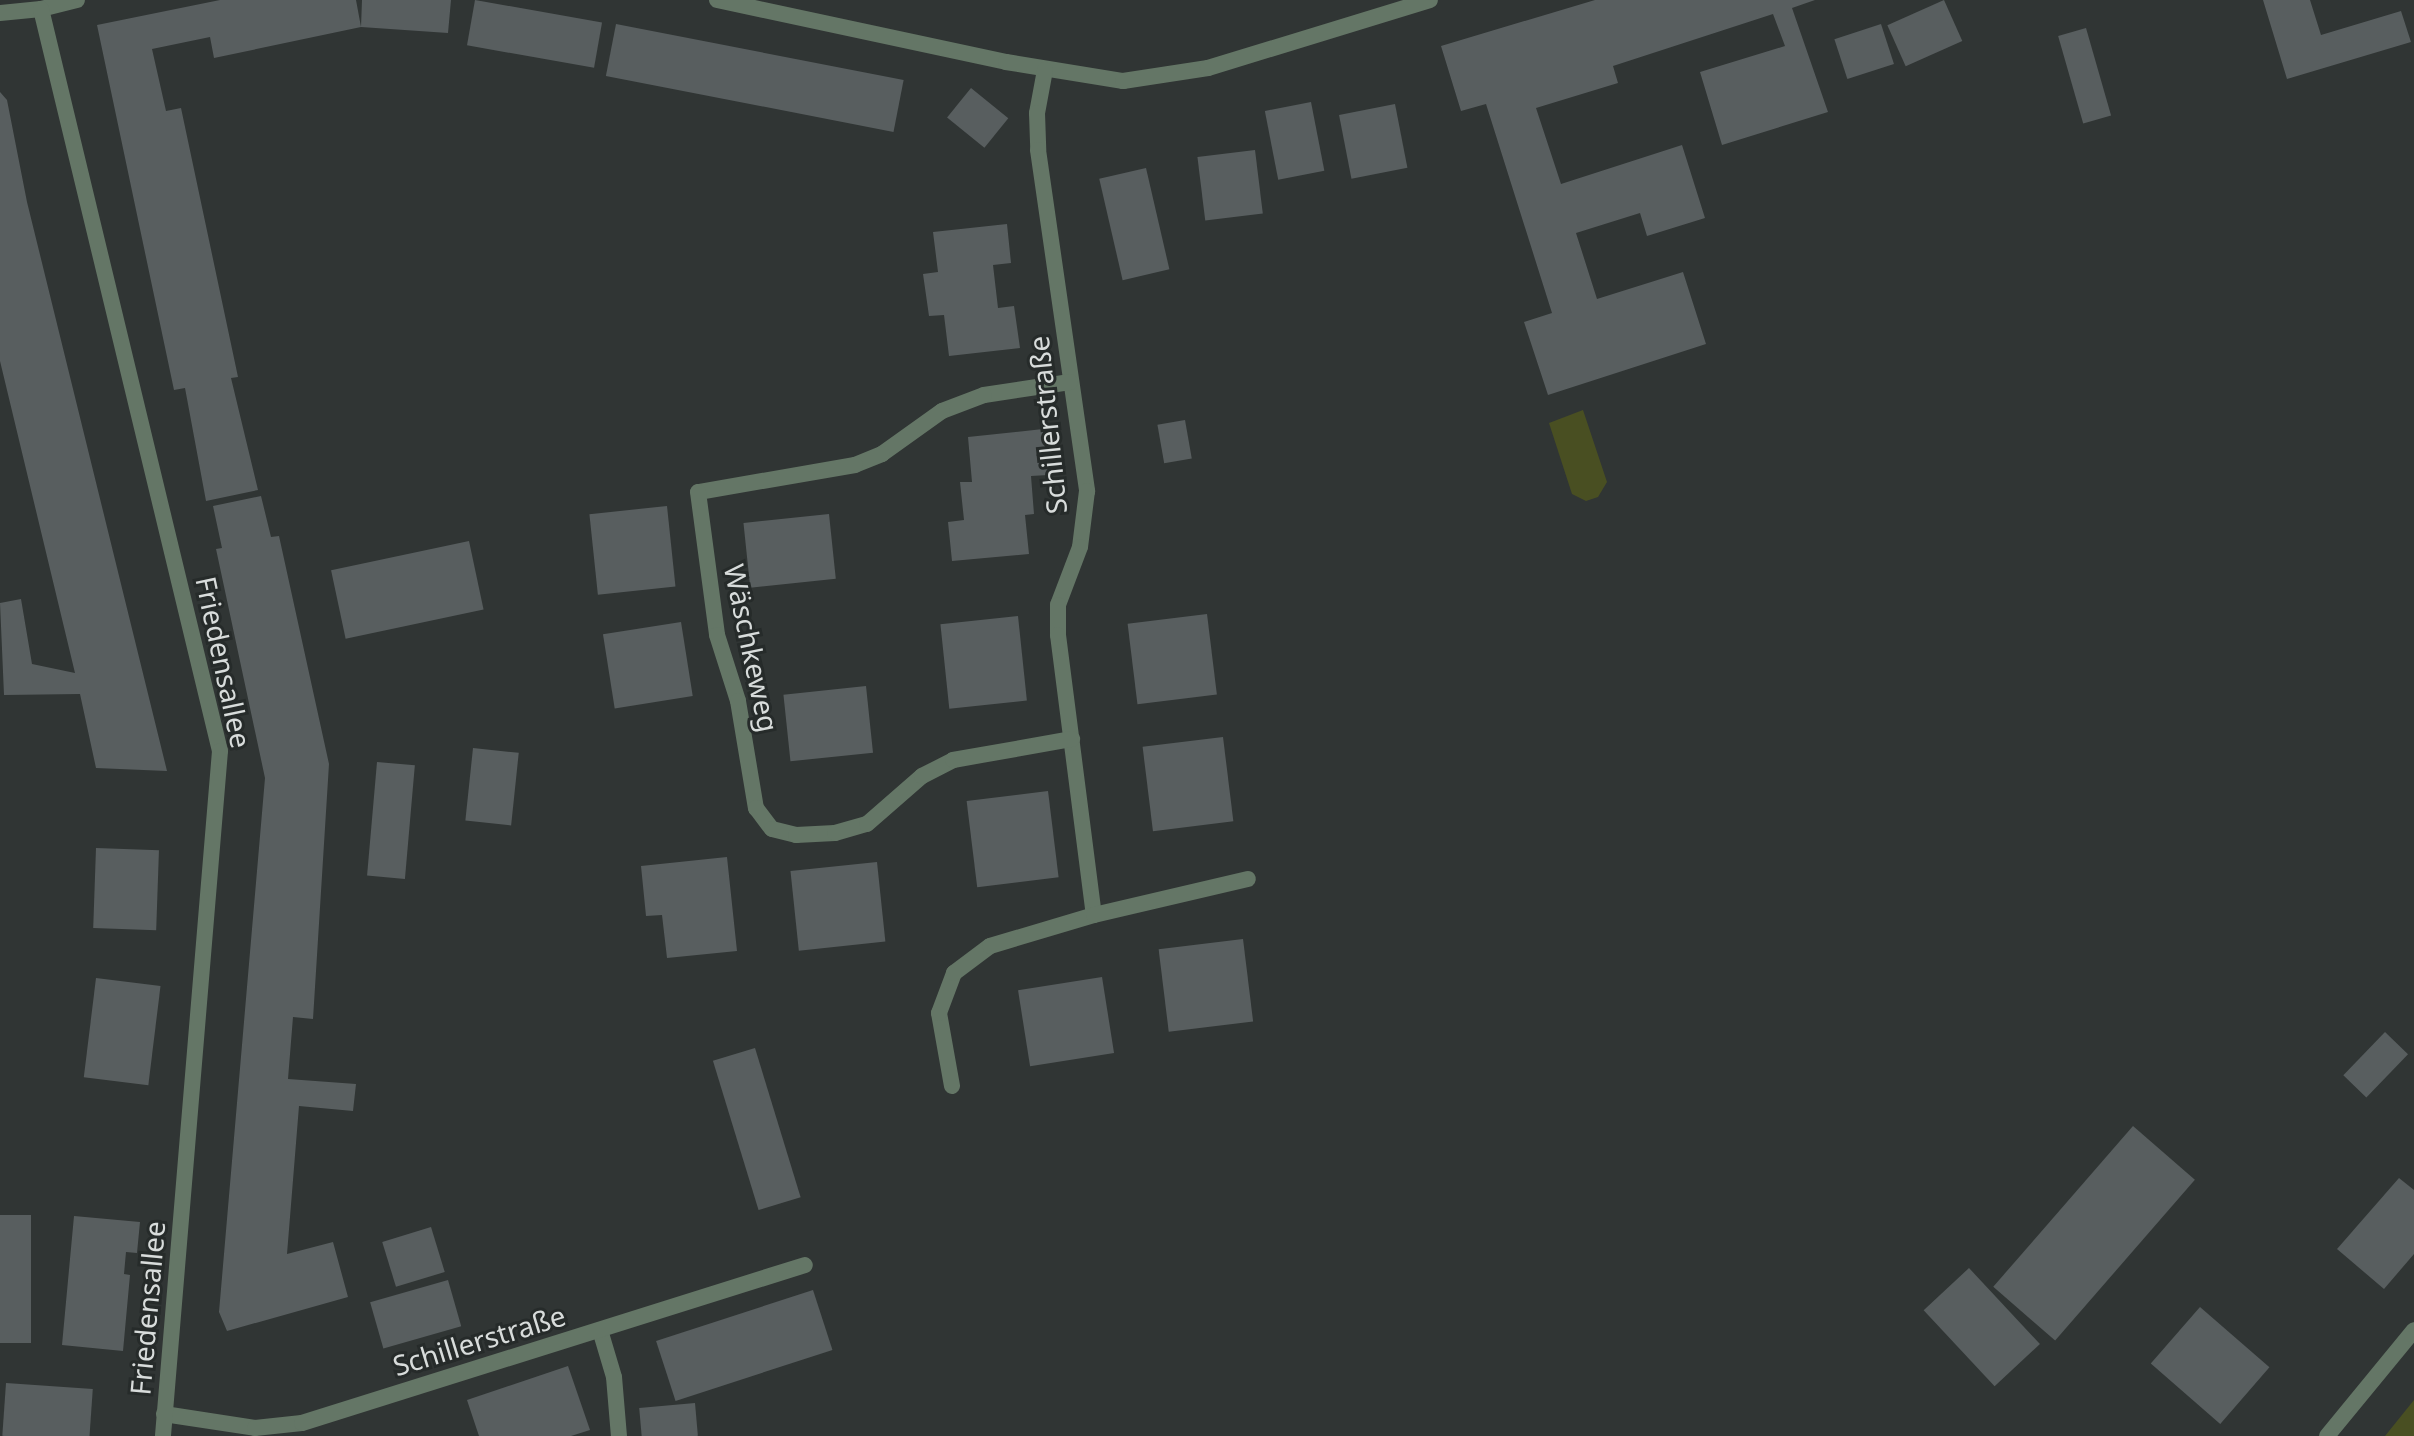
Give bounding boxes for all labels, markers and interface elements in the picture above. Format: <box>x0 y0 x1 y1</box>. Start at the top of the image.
street label: Schillerstraße <box>1021 334 1073 516</box>
street label: Wäschkeweg <box>718 561 786 735</box>
street label: Friedensallee <box>189 573 259 751</box>
street label: Friedensallee <box>123 1220 171 1396</box>
street label: Schillerstraße <box>389 1298 569 1382</box>

